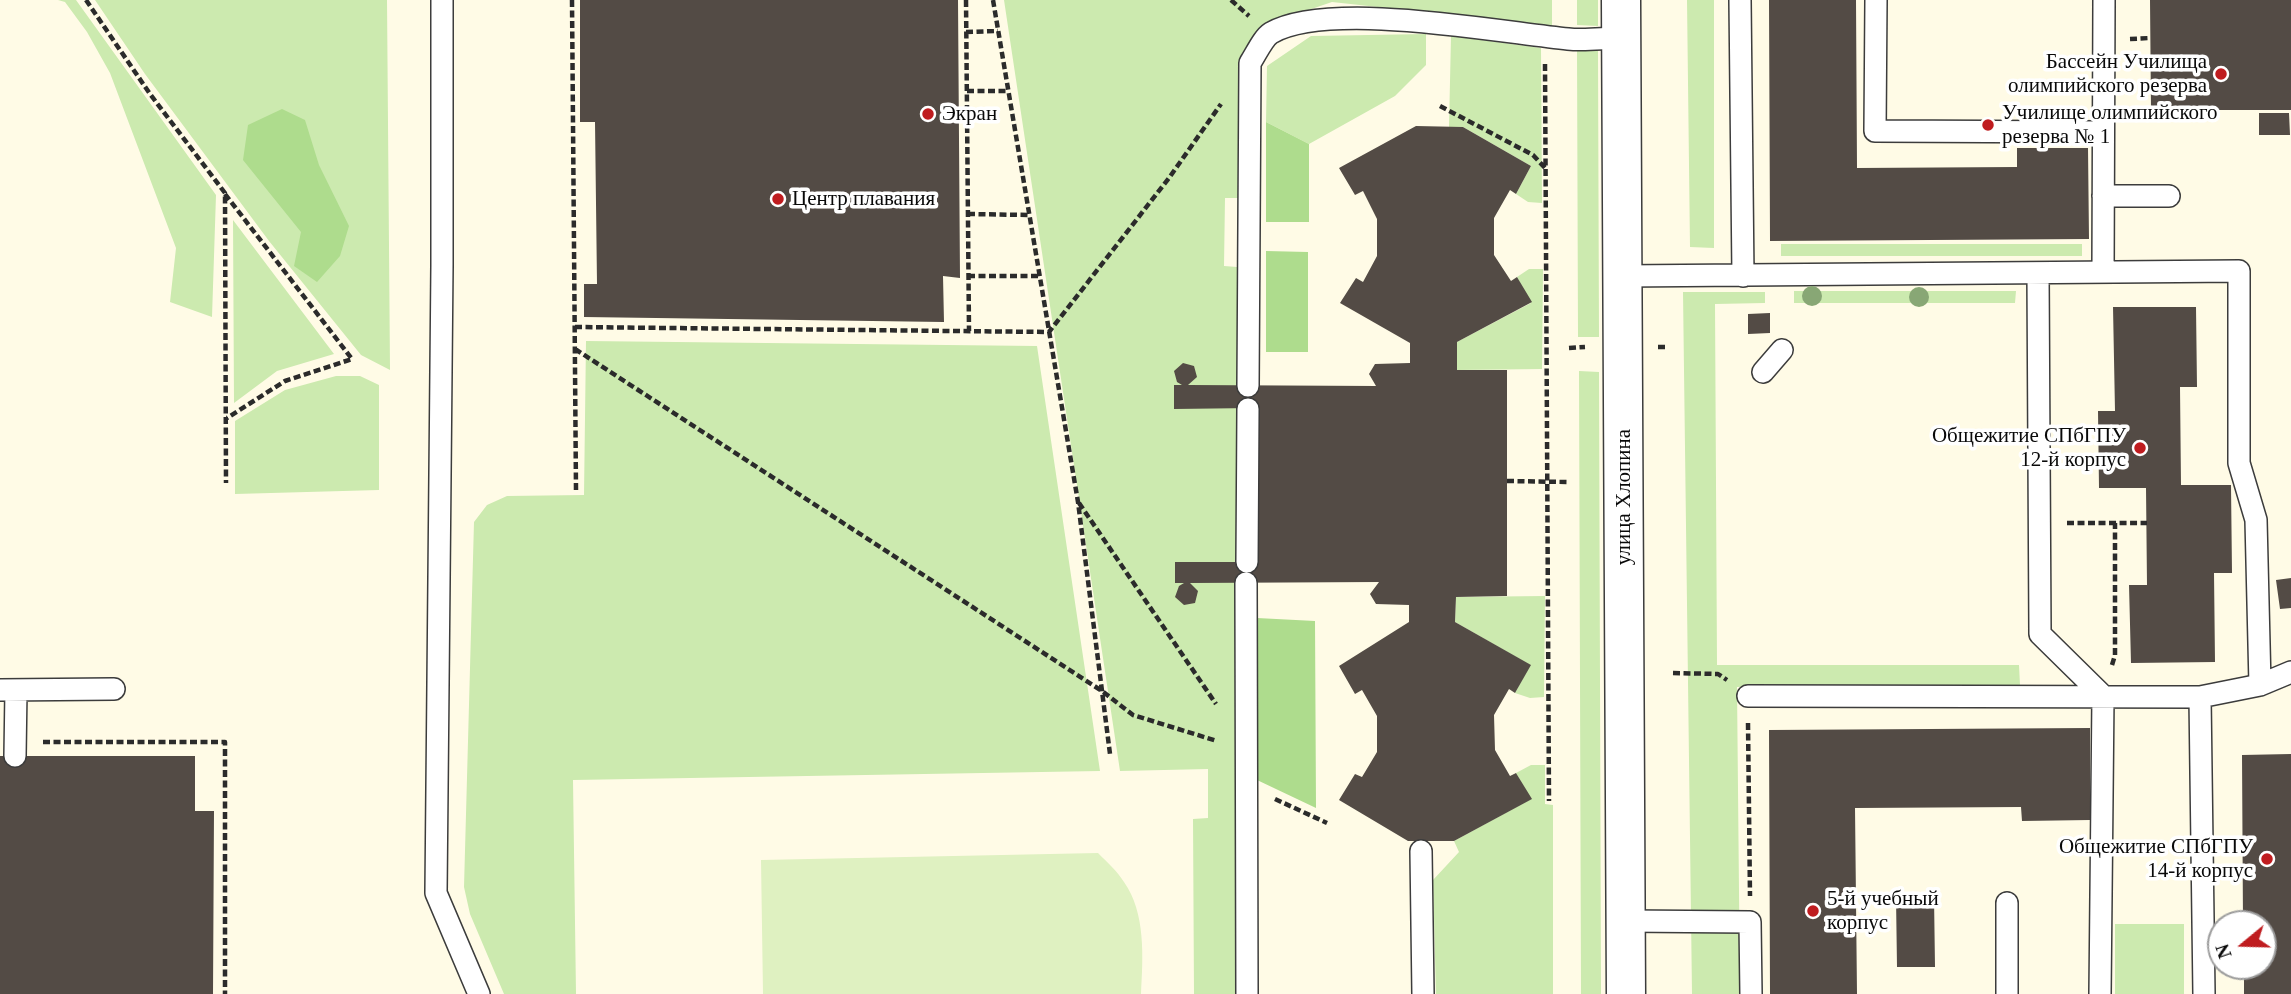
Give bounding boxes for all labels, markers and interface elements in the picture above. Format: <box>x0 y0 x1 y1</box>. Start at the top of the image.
place label: Бассейн Училища олимпийского резерва <box>2008 49 2207 99</box>
marker: Бассейн Училища олимпийского резерва <box>2213 66 2229 82</box>
place label: Училище олимпийского резерва № 1 <box>2002 100 2218 150</box>
place label: Экран <box>942 101 997 127</box>
marker: Экран <box>920 106 936 122</box>
marker: Училище олимпийского резерва № 1 <box>1980 117 1996 133</box>
place label: Центр плавания <box>792 186 935 212</box>
marker: Центр плавания <box>770 191 786 207</box>
place label: Общежитие СПбГПУ 12-й корпус <box>1932 423 2126 473</box>
street label: улица Хлопина <box>1611 429 1637 565</box>
marker: Общежитие СПбГПУ 12-й корпус <box>2132 440 2148 456</box>
place label: Общежитие СПбГПУ 14-й корпус <box>2059 834 2253 884</box>
marker: Общежитие СПбГПУ 14-й корпус <box>2259 851 2275 867</box>
place label: 5-й учебный корпус <box>1827 886 1939 936</box>
marker: 5-й учебный корпус <box>1805 903 1821 919</box>
north arrow <box>2207 910 2277 980</box>
text: N <box>2211 941 2236 961</box>

